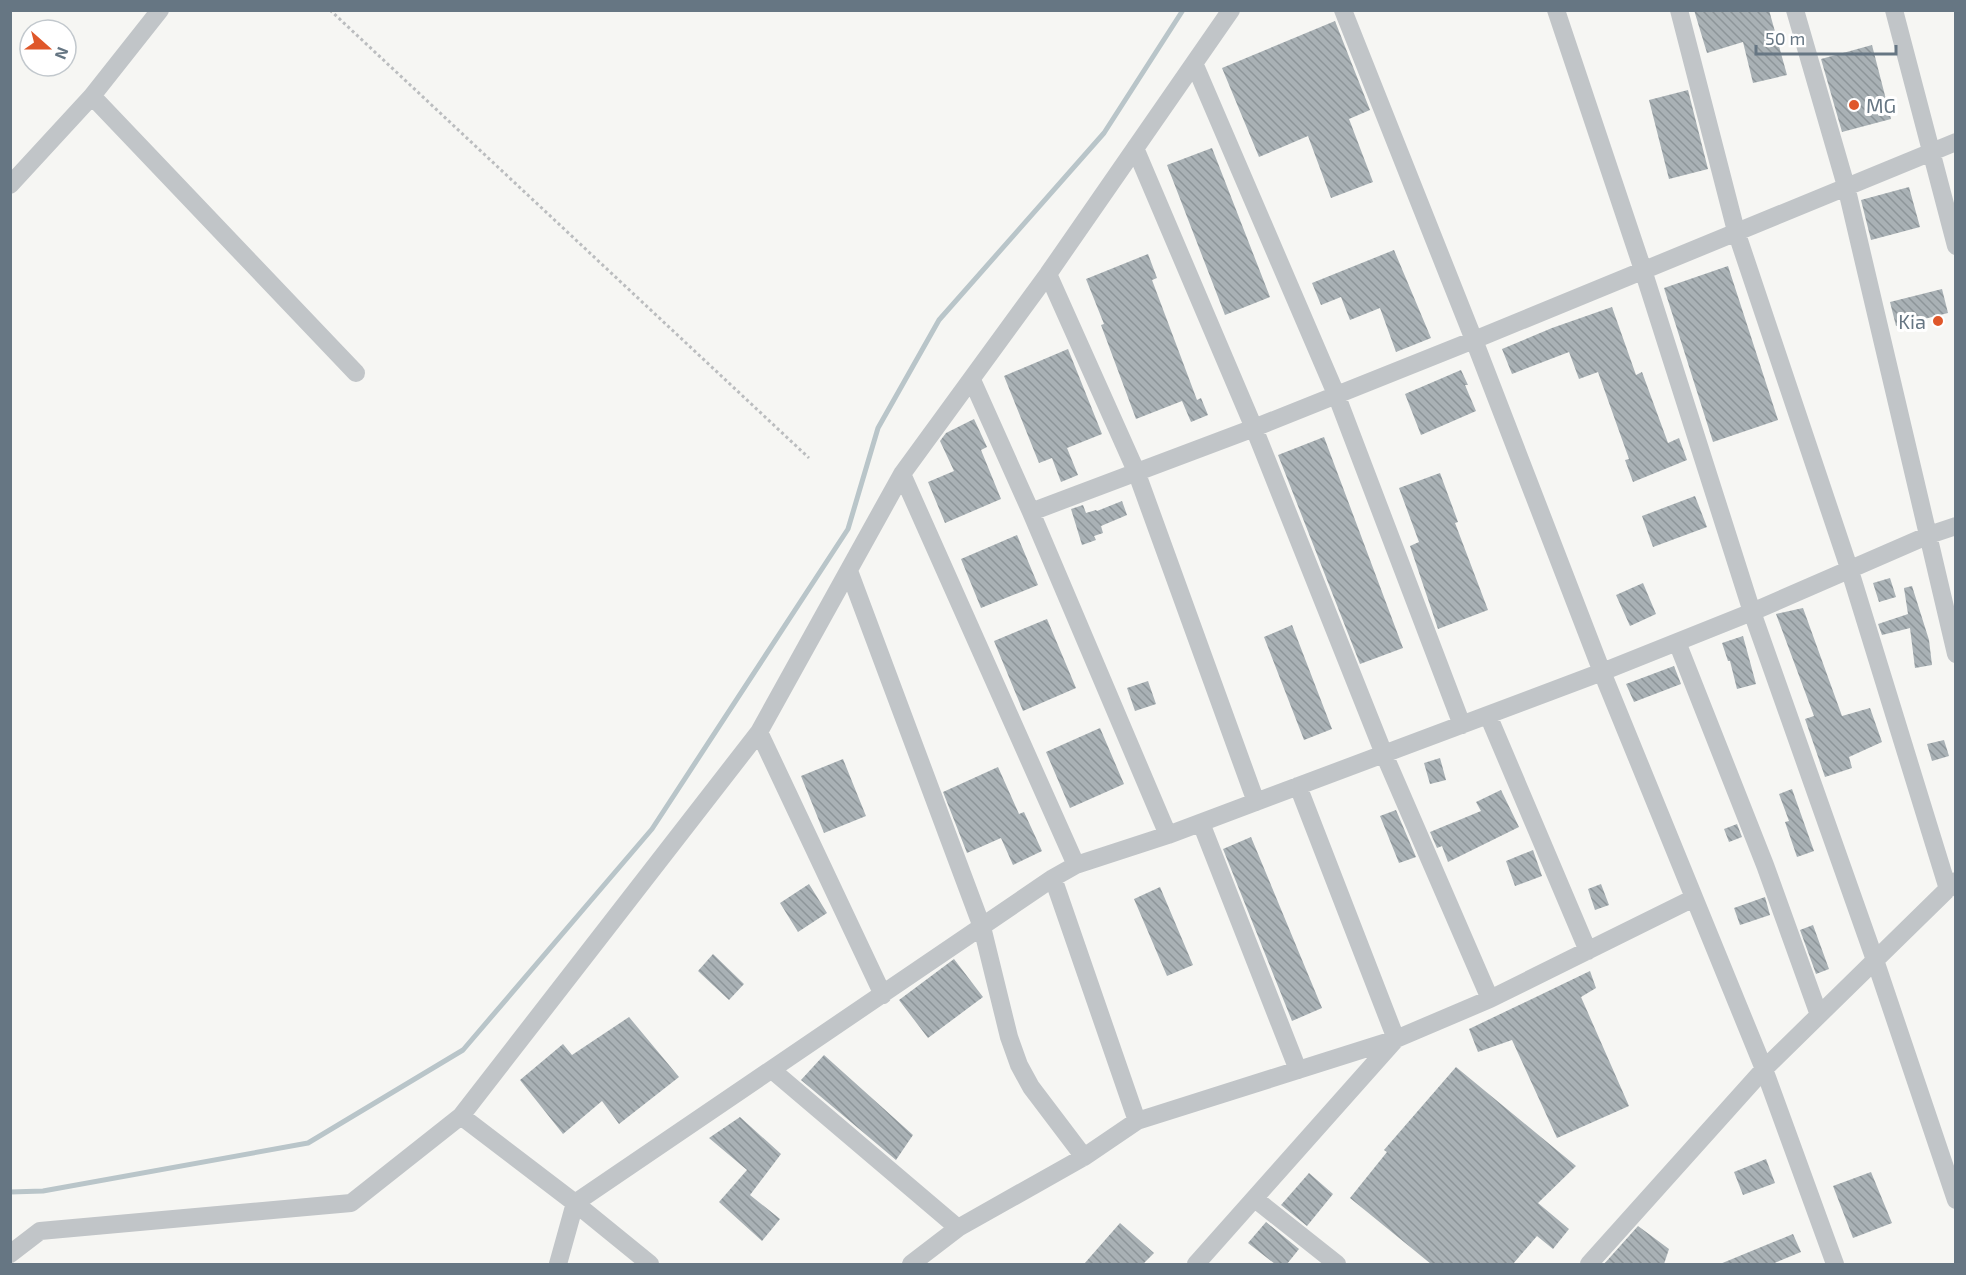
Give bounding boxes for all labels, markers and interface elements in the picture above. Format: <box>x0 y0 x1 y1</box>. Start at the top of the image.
north arrow <box>18 18 78 78</box>
scale bar <box>1756 18 1896 56</box>
text: 50 m <box>1765 27 1805 49</box>
text: N <box>52 45 73 62</box>
place label: MG <box>1866 93 1896 117</box>
marker: MG <box>1847 98 1861 112</box>
place label: Kia <box>1898 309 1926 333</box>
marker: Kia <box>1931 314 1945 328</box>

